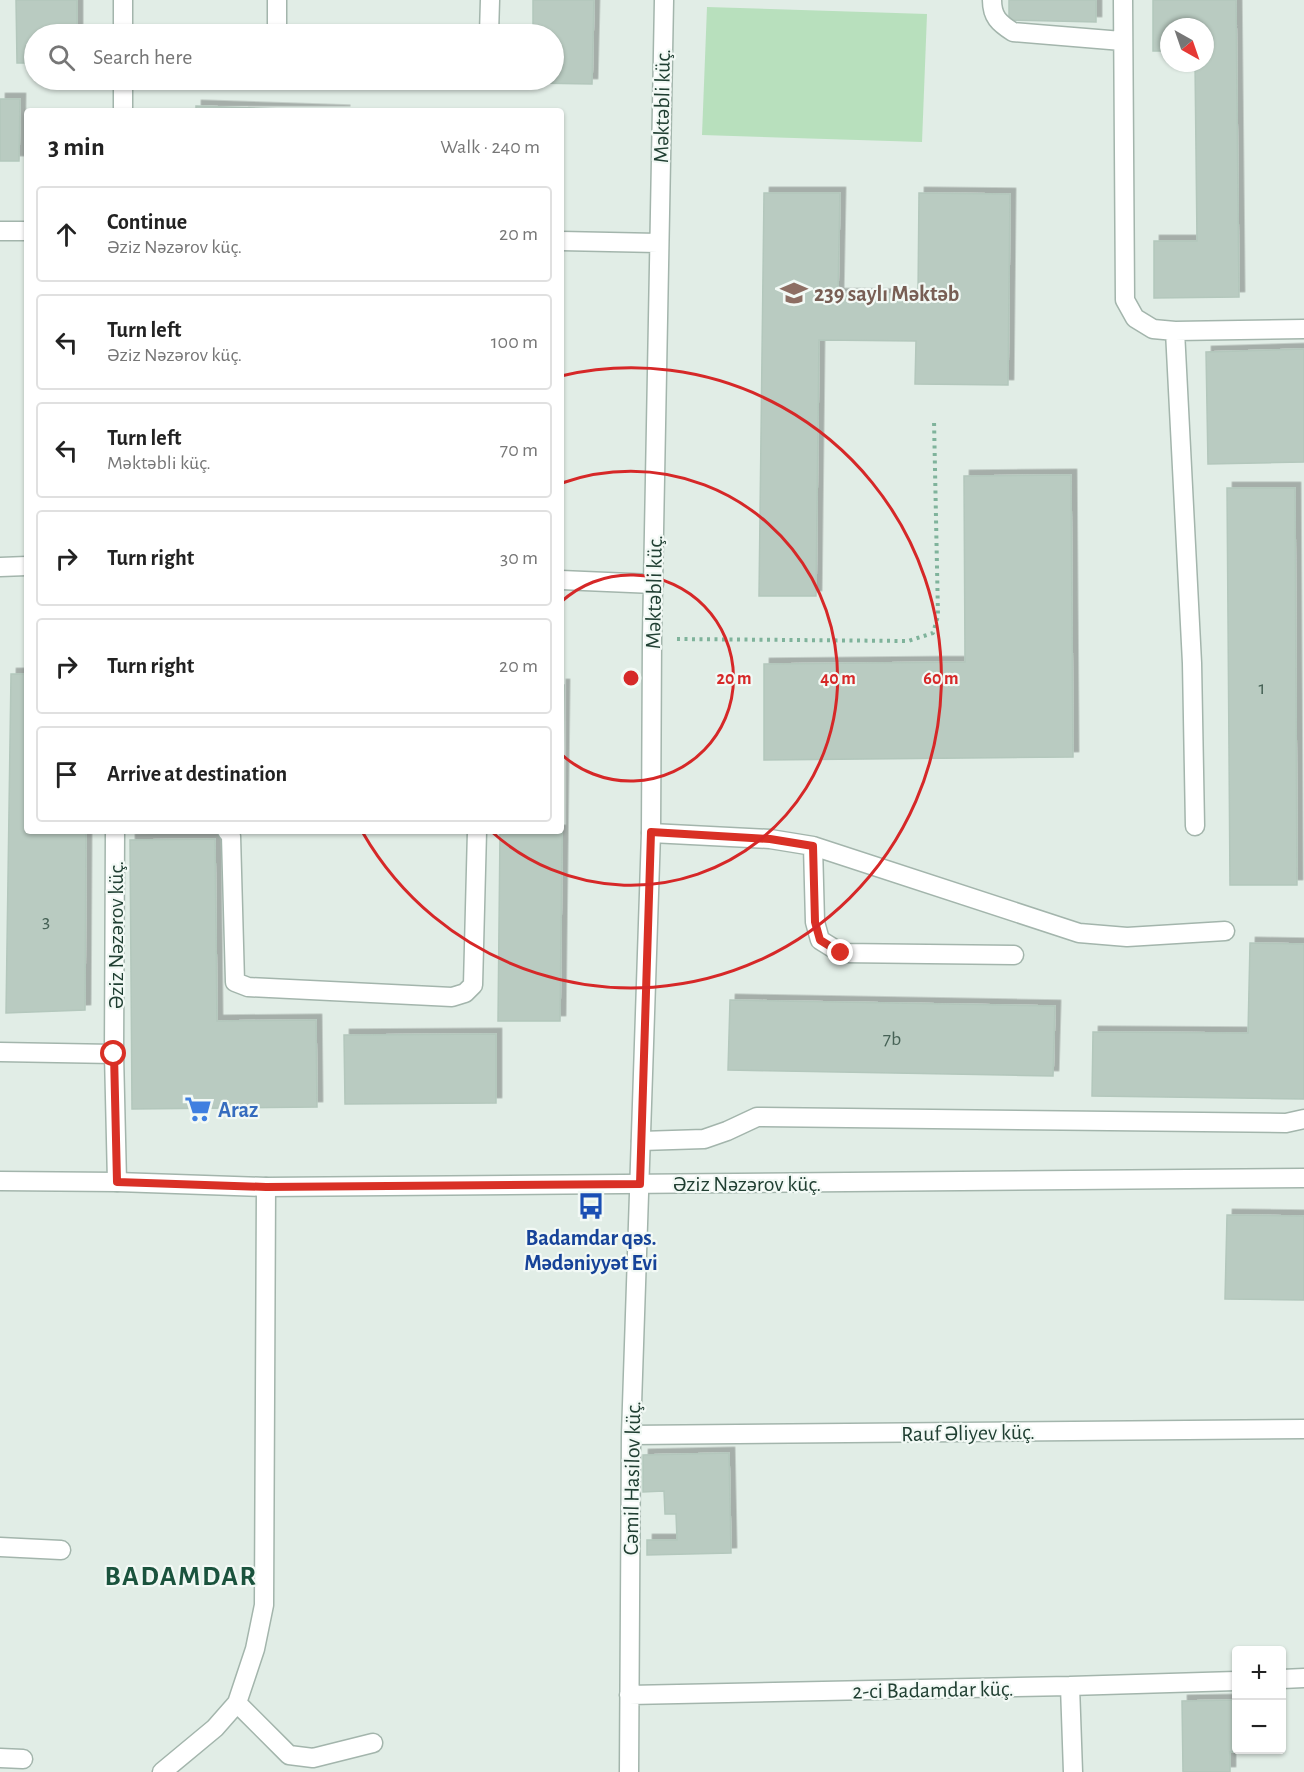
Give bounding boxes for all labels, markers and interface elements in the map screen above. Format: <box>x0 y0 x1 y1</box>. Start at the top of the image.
north arrow <box>1160 18 1214 72</box>
search box <box>24 24 564 90</box>
icon: search <box>45 41 78 74</box>
text: Search here <box>93 46 192 68</box>
street label: Məktəbli küç. <box>650 49 674 163</box>
text: 3 min <box>48 134 105 160</box>
text: Walk · 240 m <box>440 137 540 157</box>
text: Continue <box>107 211 187 233</box>
icon: ahead <box>50 218 83 251</box>
text: 20 m <box>499 224 538 244</box>
text: Əziz Nəzərov küç. <box>107 237 242 257</box>
school or university icon: 239 saylı Məktəb <box>779 278 809 308</box>
place label: 239 saylı Məktəb <box>814 283 959 306</box>
text: Turn left <box>107 319 181 341</box>
icon: left <box>50 326 83 359</box>
text: 100 m <box>491 332 538 352</box>
text: Əziz Nəzərov küç. <box>107 345 242 365</box>
text: Turn left <box>107 427 181 449</box>
icon: left <box>50 434 83 467</box>
text: 70 m <box>500 440 538 460</box>
text: Məktəbli küç. <box>107 453 211 473</box>
street label: Məktəbli küç. <box>642 535 666 649</box>
icon: right <box>50 542 83 575</box>
text: Turn right <box>107 547 194 569</box>
text: 30 m <box>500 548 538 568</box>
icon: right <box>50 650 83 683</box>
text: Turn right <box>107 655 194 677</box>
text: 20 m <box>499 656 538 676</box>
centre of rings <box>621 668 641 688</box>
text: 20 m <box>716 670 752 688</box>
text: 40 m <box>820 670 856 688</box>
text: 60 m <box>923 670 959 688</box>
house number: 1 <box>1259 678 1265 698</box>
icon: arrive <box>50 758 83 791</box>
text: Arrive at destination <box>107 763 287 785</box>
street label: Əziz Nəzərov küç. <box>105 861 127 1009</box>
house number: 3 <box>42 911 50 931</box>
route end <box>827 939 853 965</box>
house number: 7b <box>883 1029 901 1049</box>
route start <box>100 1040 126 1066</box>
supermarket icon: Araz <box>183 1094 213 1124</box>
place label: Araz <box>218 1099 258 1121</box>
street label: Əziz Nəzərov küç. <box>673 1173 821 1195</box>
bus stop icon: Badamdar qəs. Mədəniyyət Evi <box>576 1191 606 1221</box>
place label: Badamdar qəs. Mədəniyyət Evi <box>524 1227 658 1275</box>
street label: Cəmil Hasilov küç. <box>620 1401 644 1555</box>
street label: Rauf Əliyev küç. <box>901 1421 1035 1445</box>
district label: BADAMDAR <box>104 1563 258 1591</box>
map controls <box>1232 1646 1286 1754</box>
button: + <box>1232 1646 1286 1700</box>
street label: 2-ci Badamdar küç. <box>852 1678 1014 1702</box>
button: − <box>1232 1700 1286 1754</box>

